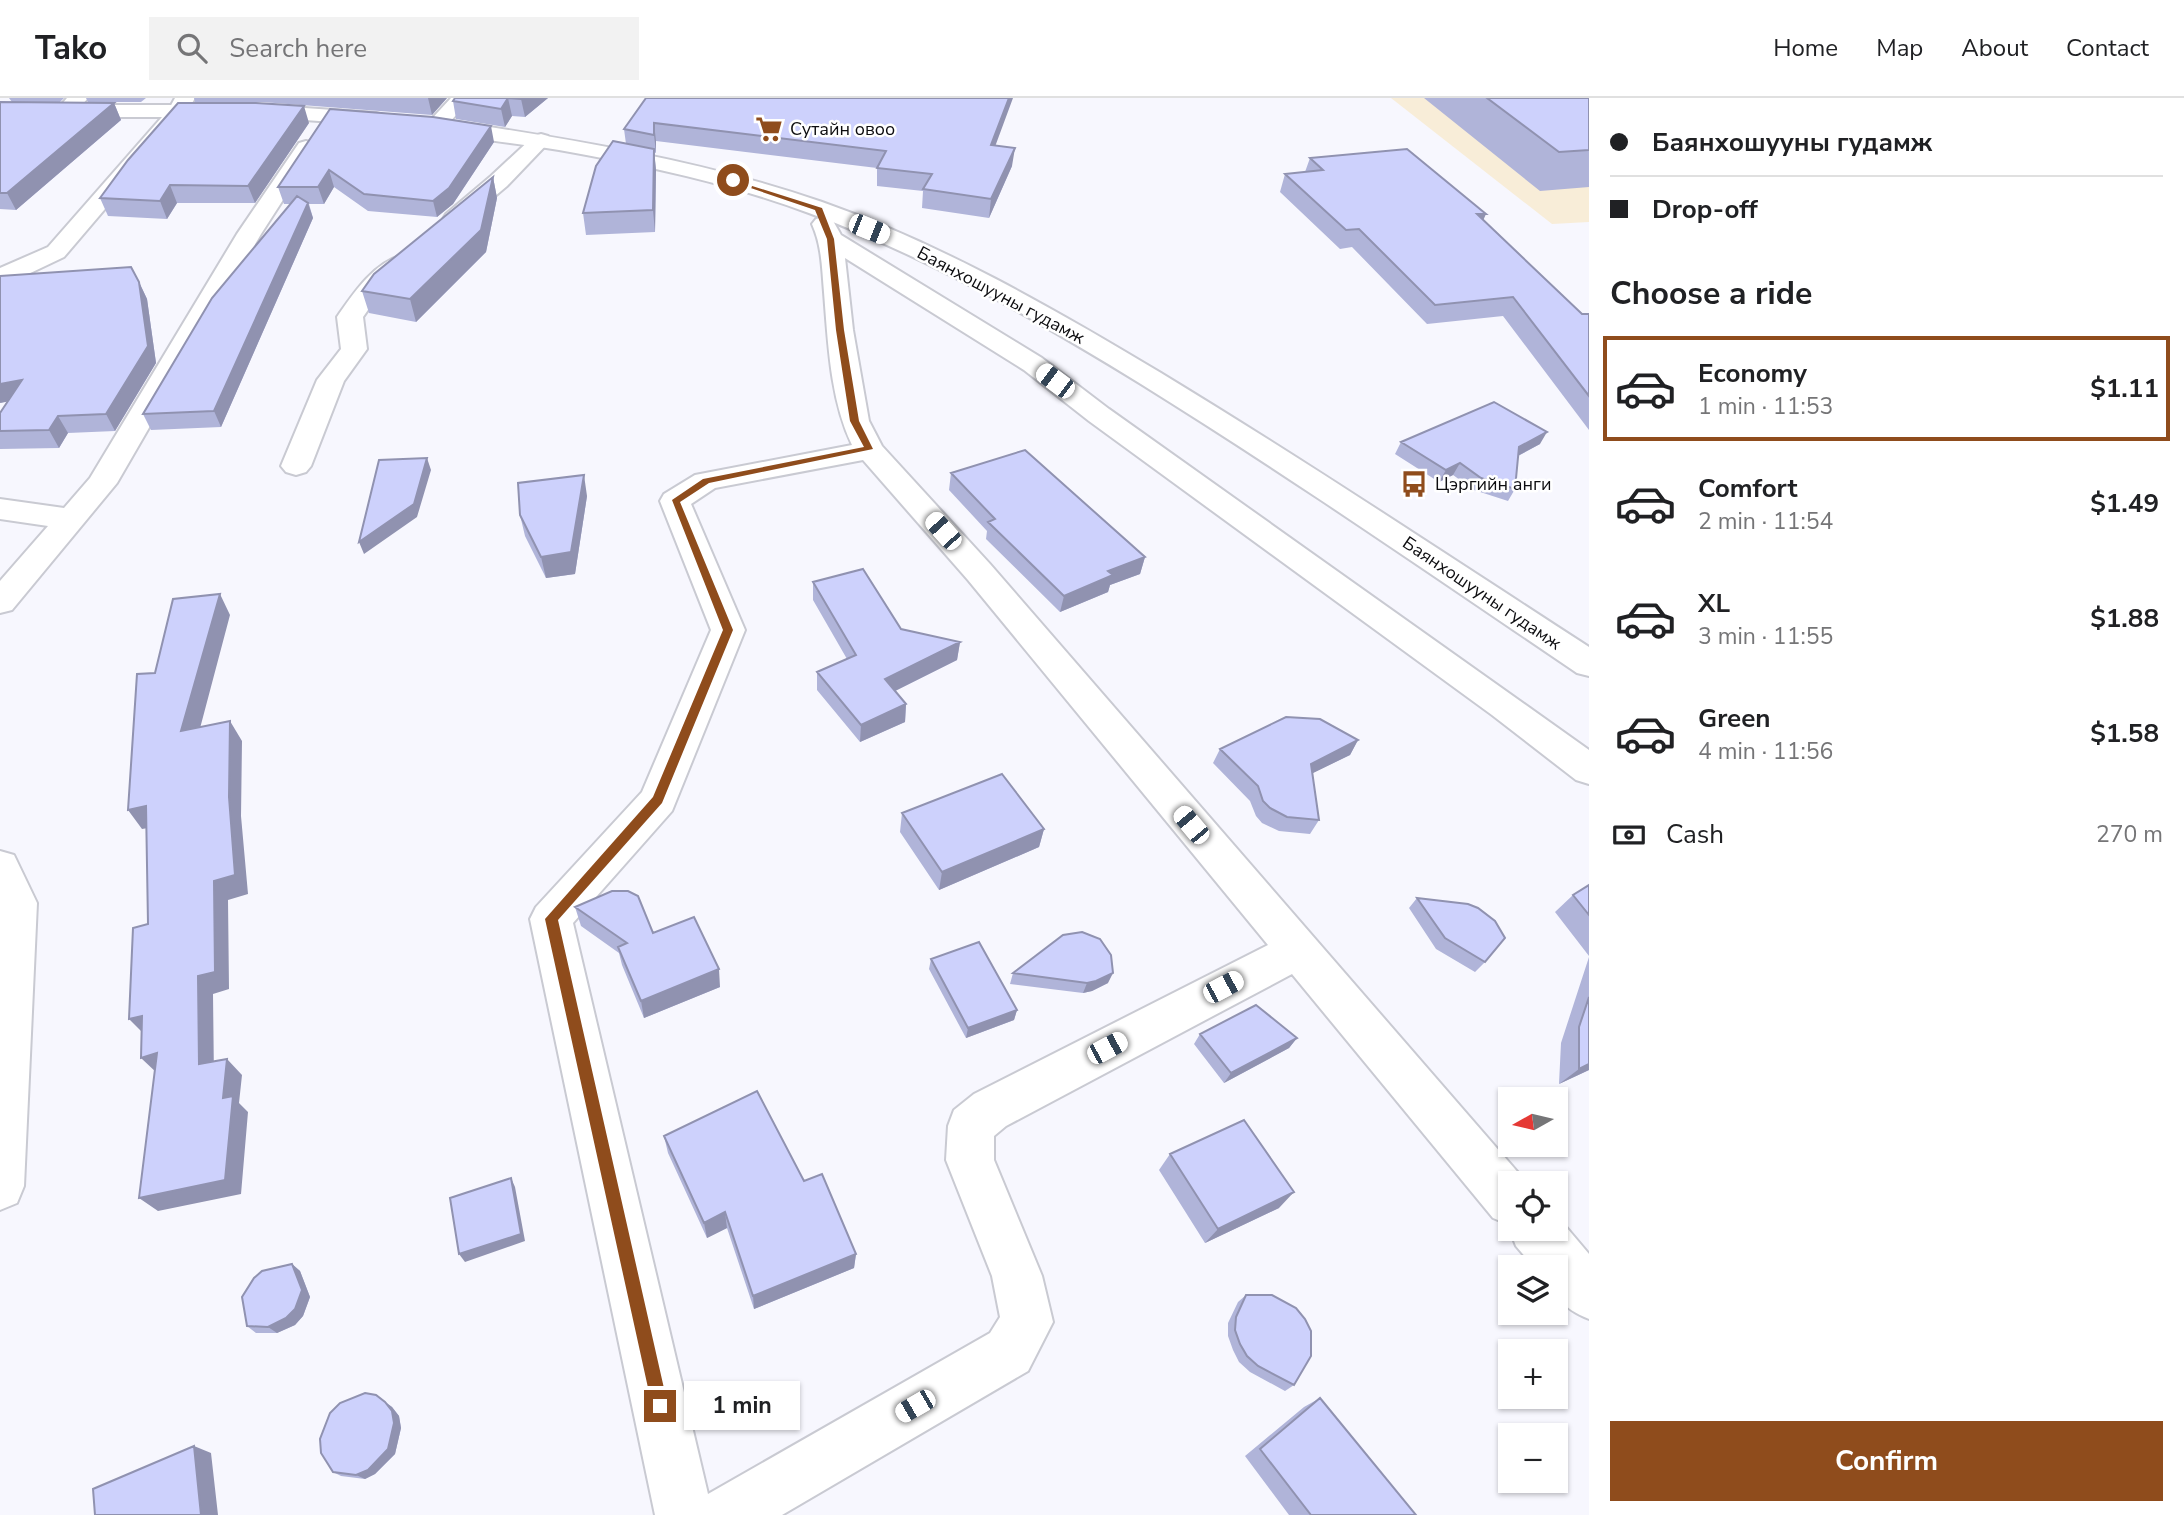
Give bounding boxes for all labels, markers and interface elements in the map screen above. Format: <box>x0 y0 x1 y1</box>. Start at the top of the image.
search box <box>149 17 639 80</box>
text: Tako <box>35 26 107 71</box>
icon: search <box>173 29 211 67</box>
text: Search here <box>229 31 367 66</box>
text: Home <box>1773 32 1838 64</box>
text: Map <box>1876 32 1923 64</box>
text: About <box>1961 32 2028 64</box>
text: Contact <box>2066 32 2149 64</box>
supermarket icon: Сутайн овоо <box>754 114 784 144</box>
place label: Сутайн овоо <box>790 117 895 141</box>
text: Баянхошууны гудамж <box>1652 125 1932 160</box>
route start <box>717 164 749 196</box>
text: Drop-off <box>1652 192 1758 227</box>
car <box>846 211 893 247</box>
street label: Баянхошууны гудамж <box>913 241 1090 350</box>
text: Choose a ride <box>1610 272 1812 315</box>
text: Economy <box>1698 356 1807 391</box>
icon: car <box>1614 357 1677 420</box>
car <box>1032 360 1079 402</box>
text: $1.11 <box>2090 371 2159 406</box>
text: 1 min · 11:53 <box>1698 391 1833 422</box>
bus stop icon: Цэргийн анги <box>1399 469 1429 499</box>
text: Comfort <box>1698 471 1798 506</box>
place label: Цэргийн анги <box>1435 472 1551 496</box>
icon: car <box>1614 472 1677 535</box>
text: $1.49 <box>2090 486 2159 521</box>
text: 2 min · 11:54 <box>1698 506 1833 537</box>
car <box>922 508 965 554</box>
street label: Баянхошууны гудамж <box>1398 531 1567 656</box>
text: XL <box>1698 586 1730 621</box>
icon: car <box>1614 587 1677 650</box>
text: $1.88 <box>2090 601 2159 636</box>
text: 3 min · 11:55 <box>1698 621 1833 652</box>
text: Green <box>1698 701 1771 736</box>
icon: car <box>1614 702 1677 765</box>
text: $1.58 <box>2090 716 2159 751</box>
text: 4 min · 11:56 <box>1698 736 1833 767</box>
car <box>1170 802 1213 848</box>
icon: cash <box>1610 816 1648 854</box>
text: Cash <box>1666 817 1724 852</box>
text: 270 m <box>2096 819 2163 850</box>
car <box>1200 968 1247 1006</box>
car <box>1084 1029 1131 1067</box>
north arrow <box>1498 1087 1568 1157</box>
map controls <box>1498 1087 1568 1493</box>
button: locate <box>1498 1171 1568 1241</box>
button: layers <box>1498 1255 1568 1325</box>
button: + <box>1498 1339 1568 1409</box>
callout: 1 min <box>684 1382 800 1430</box>
car <box>892 1386 939 1426</box>
route end <box>644 1390 676 1422</box>
text: 1 min <box>712 1390 772 1421</box>
button: Confirm <box>1610 1421 2163 1501</box>
button: − <box>1498 1423 1568 1493</box>

